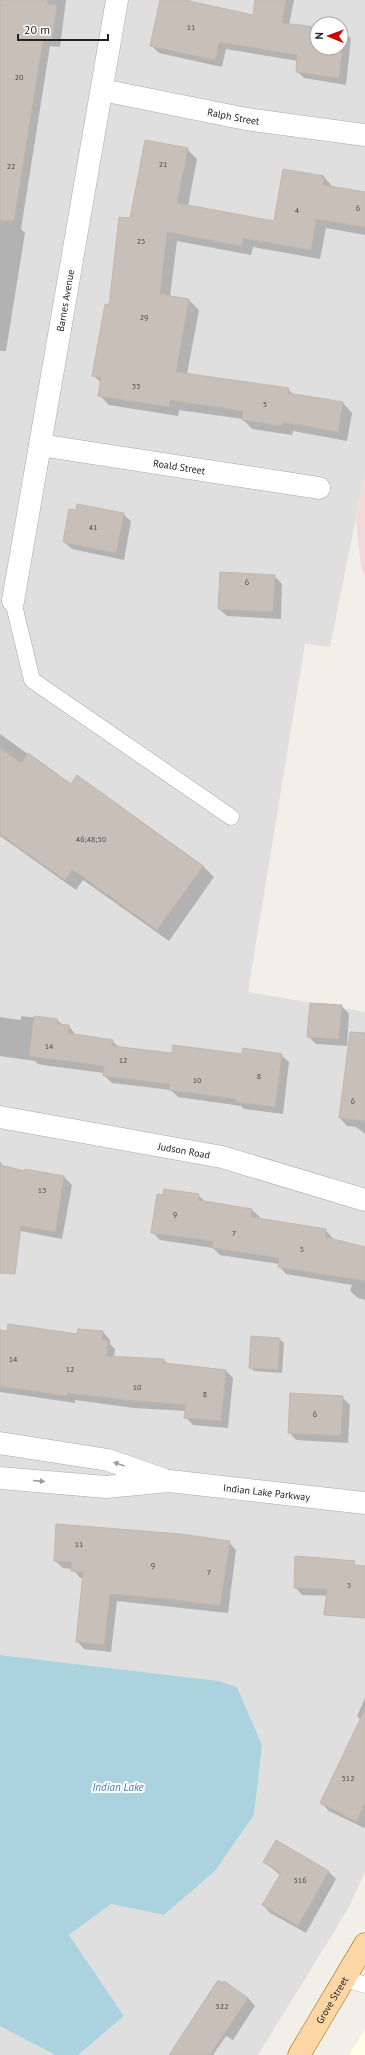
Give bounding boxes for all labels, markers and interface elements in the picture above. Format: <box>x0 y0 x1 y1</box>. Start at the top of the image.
scale bar <box>18 16 108 42</box>
north arrow <box>309 16 349 56</box>
text: 20 m <box>24 22 50 37</box>
house number: 11 <box>187 22 195 32</box>
text: N <box>312 32 326 40</box>
house number: 20 <box>15 72 24 82</box>
street label: Ralph Street <box>206 105 261 127</box>
house number: 21 <box>159 159 167 169</box>
house number: 22 <box>7 161 15 171</box>
house number: 6 <box>356 203 360 213</box>
house number: 4 <box>295 205 300 215</box>
house number: 25 <box>137 236 145 246</box>
street label: Barnes Avenue <box>53 268 77 332</box>
house number: 29 <box>140 312 148 322</box>
house number: 33 <box>132 381 140 391</box>
house number: 5 <box>263 399 267 409</box>
street label: Roald Street <box>152 456 207 477</box>
house number: 41 <box>89 522 97 532</box>
house number: 6 <box>245 577 249 587</box>
house number: 46;48;50 <box>76 834 107 844</box>
house number: 14 <box>45 1041 54 1051</box>
house number: 12 <box>119 1055 127 1065</box>
house number: 8 <box>257 1071 261 1081</box>
house number: 10 <box>193 1075 202 1085</box>
house number: 6 <box>351 1096 355 1106</box>
street label: Judson Road <box>156 1139 211 1161</box>
house number: 13 <box>38 1185 46 1195</box>
house number: 9 <box>173 1209 177 1219</box>
house number: 7 <box>232 1228 236 1238</box>
house number: 5 <box>300 1244 304 1254</box>
house number: 14 <box>9 1354 18 1364</box>
house number: 12 <box>66 1364 74 1374</box>
house number: 10 <box>133 1382 142 1392</box>
house number: 8 <box>203 1389 207 1399</box>
house number: 6 <box>313 1409 317 1419</box>
one-way arrow <box>113 1461 125 1467</box>
one-way arrow <box>33 1478 45 1485</box>
street label: Indian Lake Parkway <box>223 1481 311 1503</box>
house number: 11 <box>75 1539 83 1549</box>
house number: 9 <box>151 1560 155 1570</box>
house number: 7 <box>207 1567 211 1577</box>
house number: 3 <box>347 1580 351 1590</box>
house number: 512 <box>341 1773 355 1783</box>
water label: Indian Lake <box>92 1780 144 1794</box>
house number: 516 <box>293 1875 307 1885</box>
street label: Grove Street <box>313 1973 351 2026</box>
house number: 522 <box>215 2001 229 2011</box>

